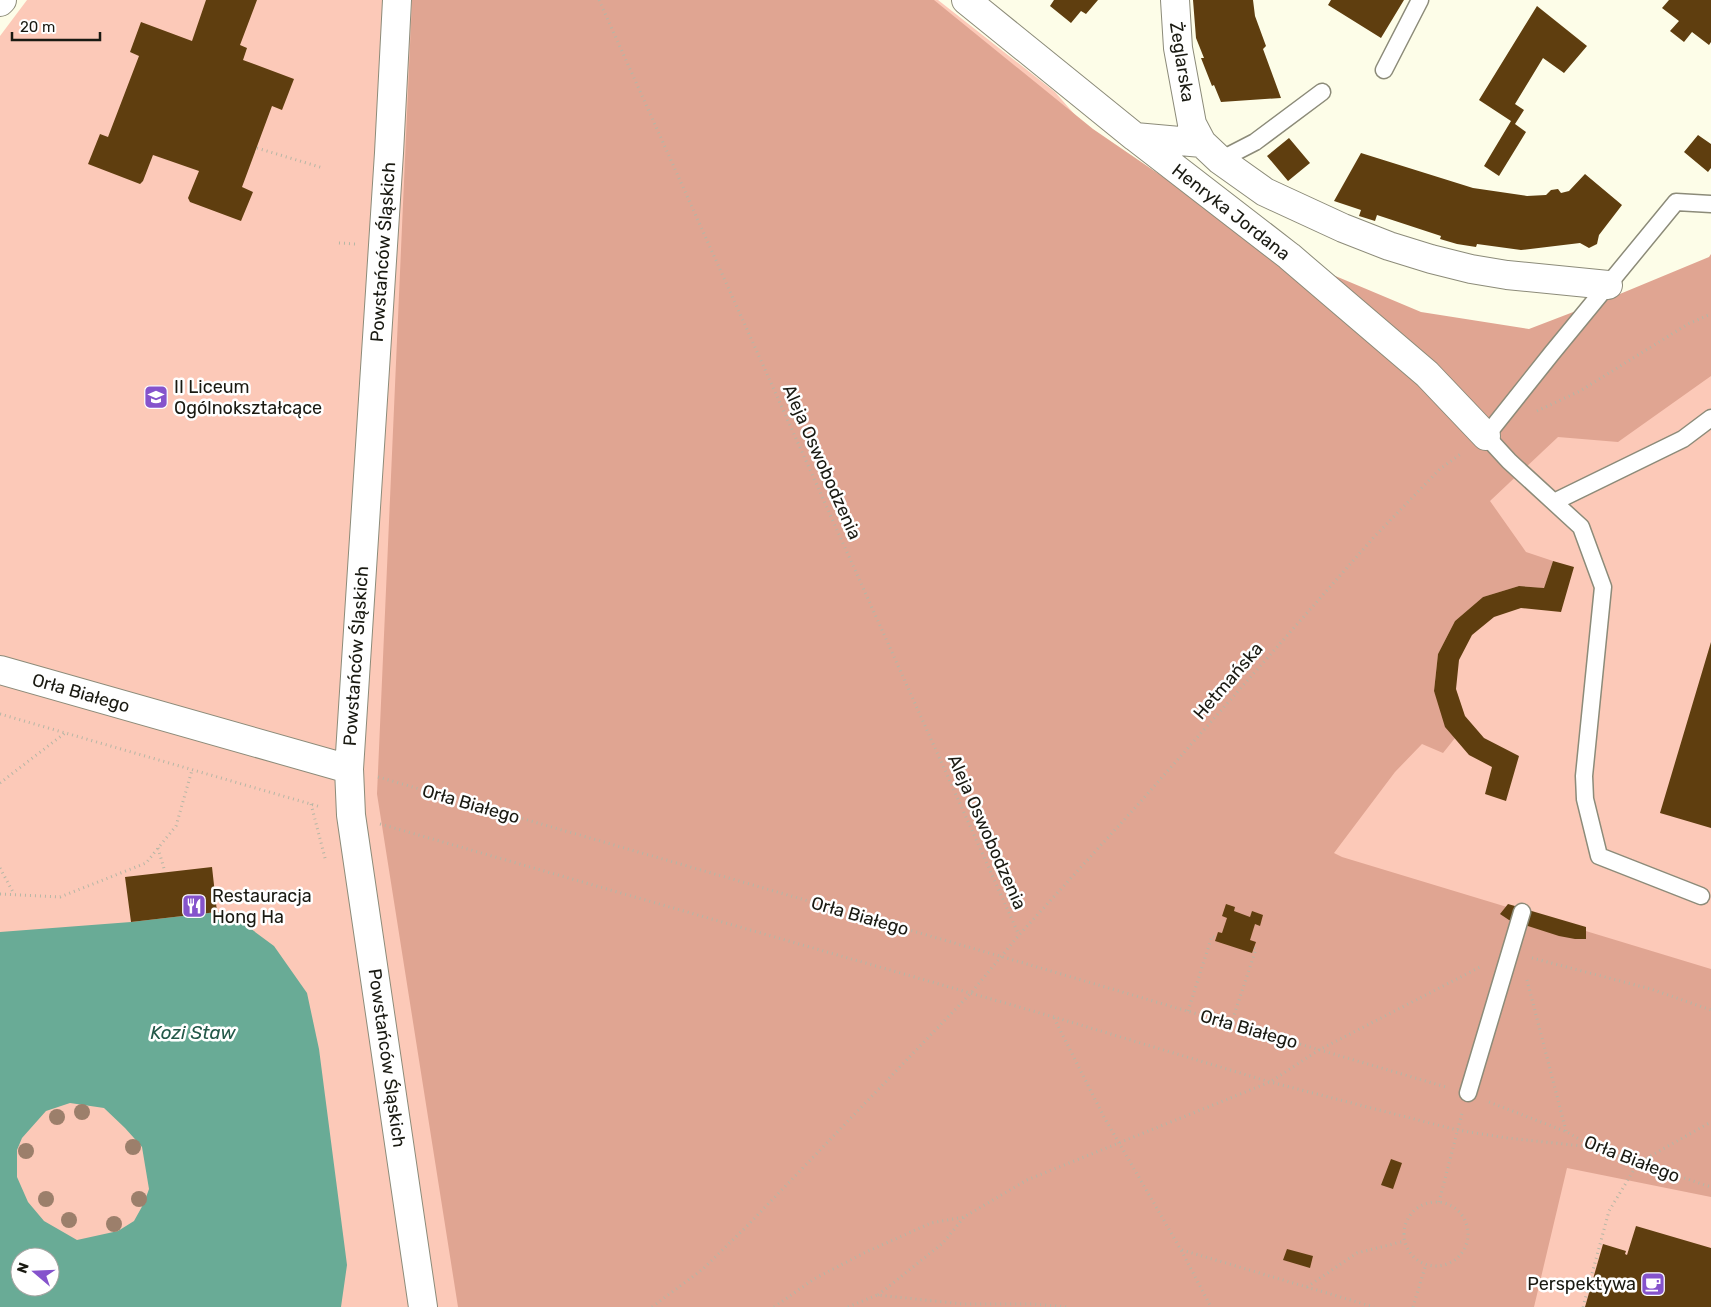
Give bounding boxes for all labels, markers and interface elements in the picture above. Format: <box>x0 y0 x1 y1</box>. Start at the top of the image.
scale bar <box>12 10 100 42</box>
text: 20 m <box>20 18 55 36</box>
street label: Żeglarska <box>1165 20 1199 104</box>
street label: Henryka Jordana <box>1168 159 1294 265</box>
street label: Powstańców Śląskich <box>366 161 400 343</box>
place label: II Liceum Ogólnokształcące <box>174 376 322 419</box>
street label: Aleja Oswobodzenia <box>778 381 866 543</box>
school or university icon: II Liceum Ogólnokształcące <box>143 384 169 410</box>
street label: Powstańców Śląskich <box>339 565 373 747</box>
street label: Hetmańska <box>1189 638 1267 724</box>
street label: Orła Białego <box>30 669 132 717</box>
street label: Aleja Oswobodzenia <box>943 751 1031 913</box>
street label: Orła Białego <box>420 780 522 828</box>
place label: Restauracja Hong Ha <box>212 885 312 928</box>
street label: Orła Białego <box>809 892 911 940</box>
restaurant icon: Restauracja Hong Ha <box>181 893 207 919</box>
street label: Powstańców Śląskich <box>364 967 410 1149</box>
street label: Orła Białego <box>1198 1005 1300 1053</box>
water label: Kozi Staw <box>150 1021 237 1044</box>
street label: Orła Białego <box>1581 1131 1683 1187</box>
north arrow <box>10 1247 60 1297</box>
text: N <box>14 1260 33 1275</box>
cafe icon: Perspektywa <box>1640 1271 1666 1297</box>
place label: Perspektywa <box>1527 1273 1636 1295</box>

